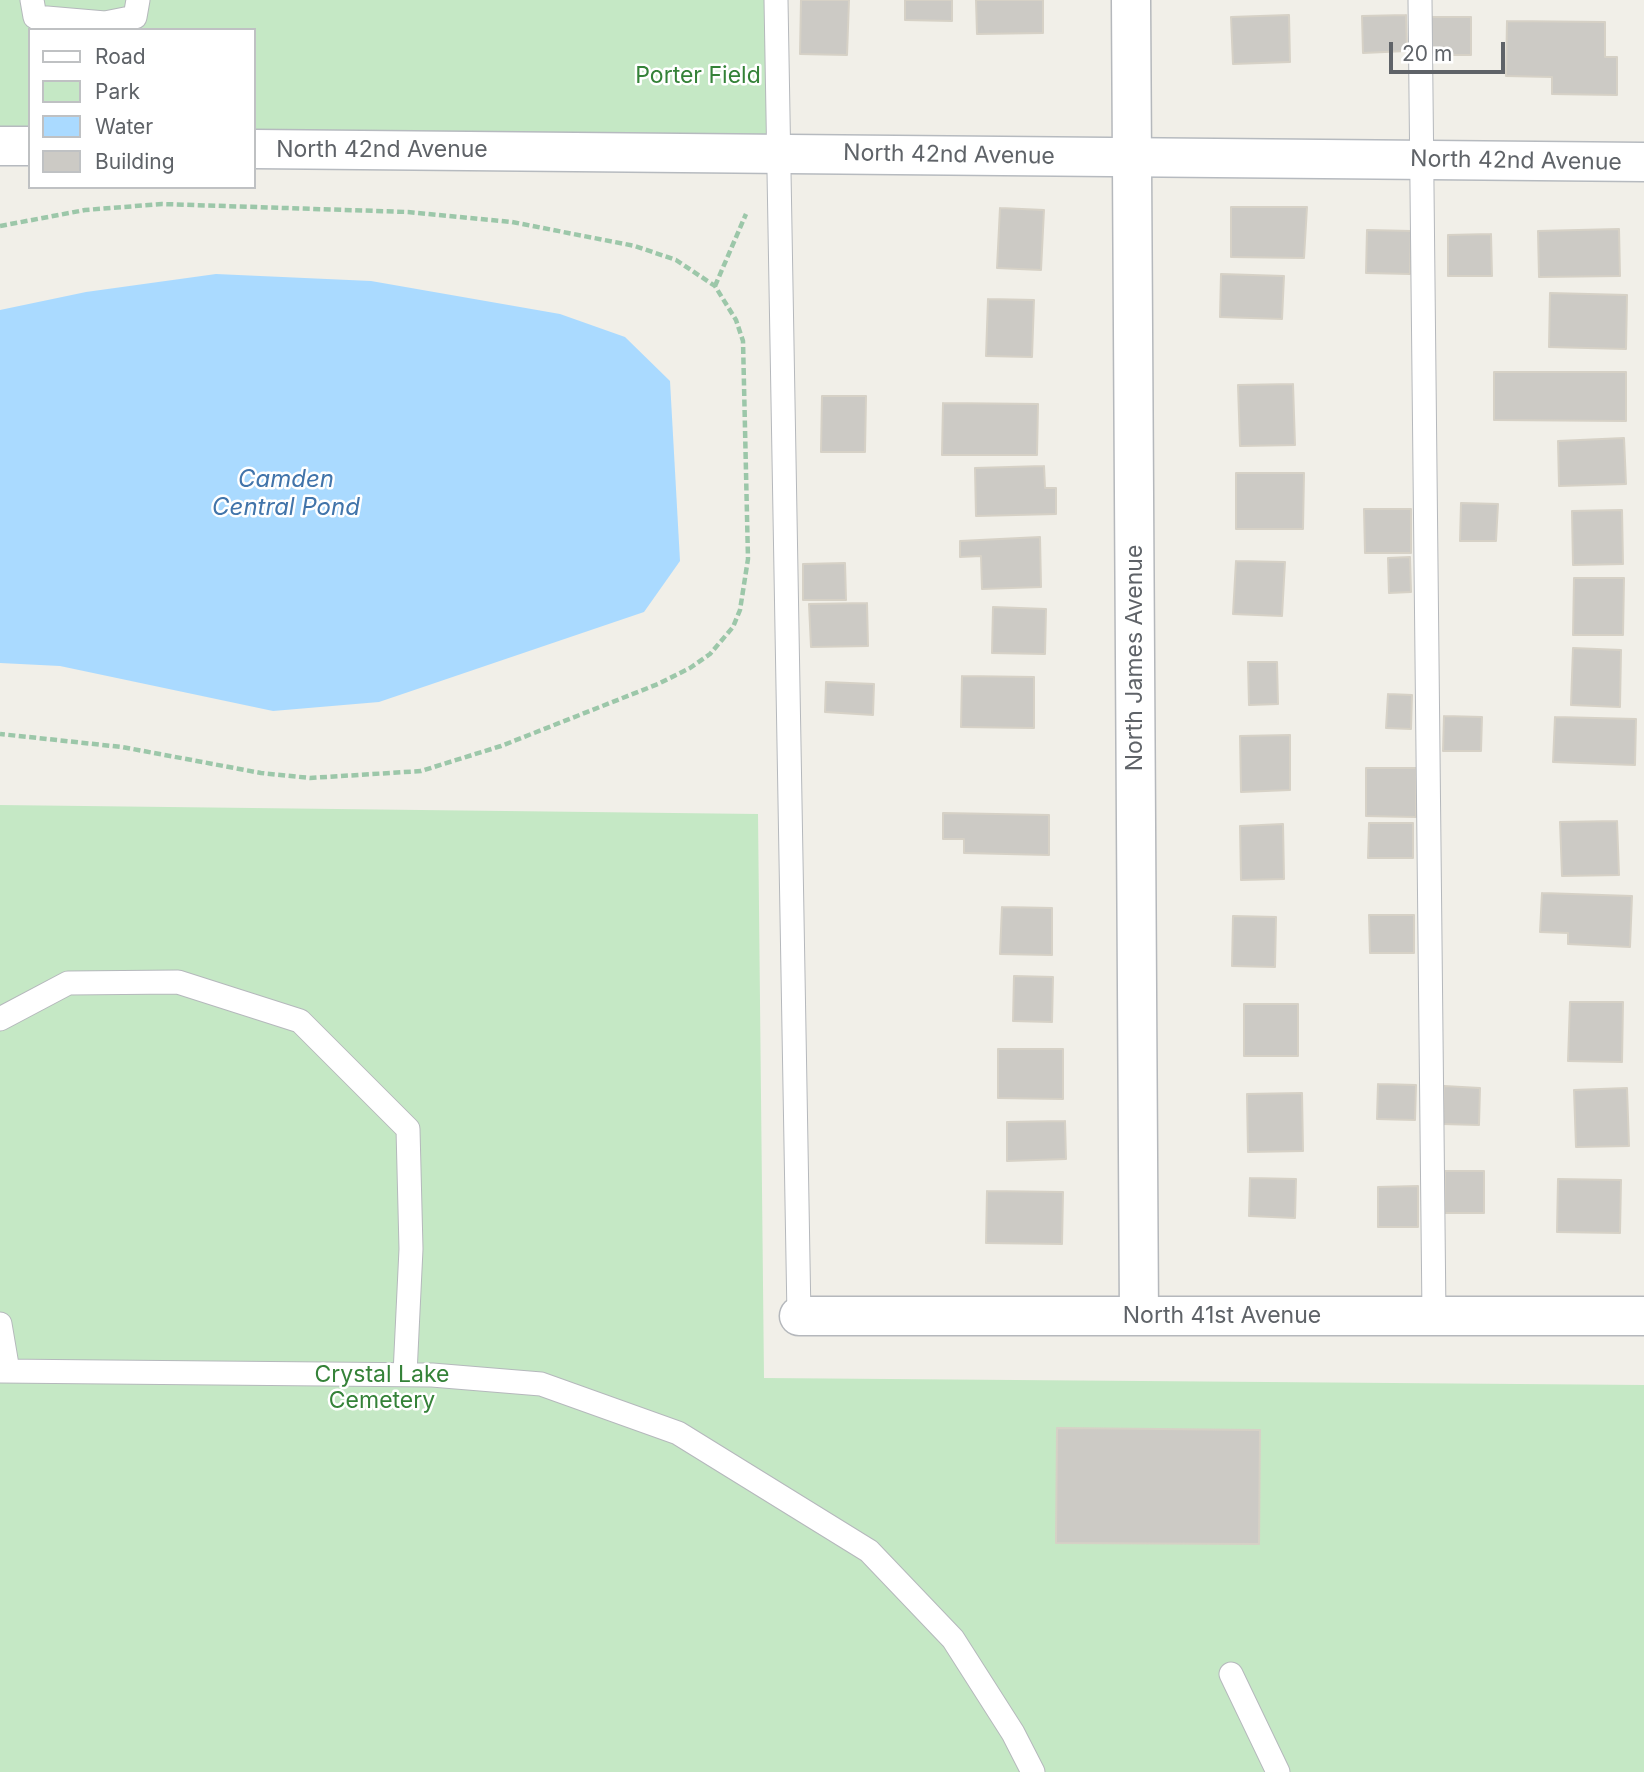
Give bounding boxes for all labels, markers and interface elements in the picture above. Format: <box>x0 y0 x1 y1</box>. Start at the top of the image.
legend <box>28 28 256 189</box>
scale bar <box>1392 28 1508 72</box>
text: 20 m <box>1402 41 1452 66</box>
text: Road <box>95 44 146 69</box>
park label: Porter Field <box>635 62 761 90</box>
text: Park <box>95 79 140 104</box>
text: Water <box>95 114 153 139</box>
street label: North 42nd Avenue <box>276 136 488 164</box>
street label: North 42nd Avenue <box>843 139 1055 171</box>
street label: North 42nd Avenue <box>1410 145 1622 177</box>
text: Building <box>95 149 175 174</box>
water label: Camden Central Pond <box>212 466 360 522</box>
street label: North James Avenue <box>1121 545 1149 771</box>
street label: North 41st Avenue <box>1123 1302 1321 1330</box>
park label: Crystal Lake Cemetery <box>315 1361 449 1415</box>

